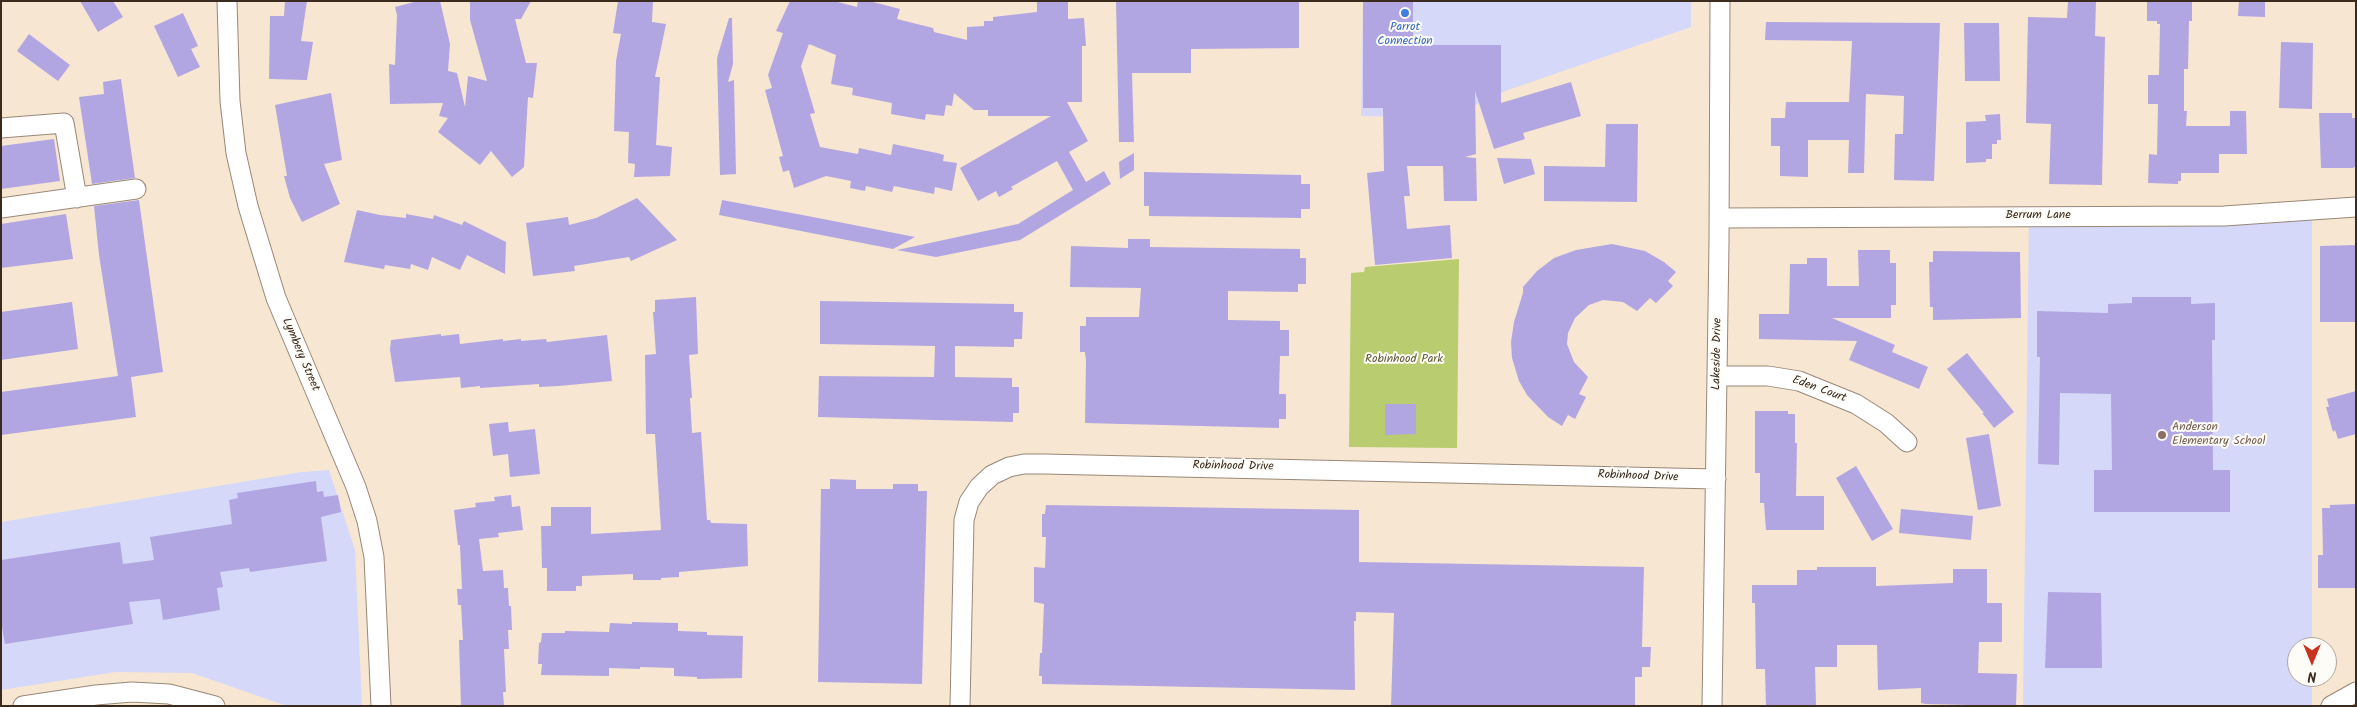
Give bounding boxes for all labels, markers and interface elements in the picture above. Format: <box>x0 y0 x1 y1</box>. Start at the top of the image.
marker: Parrot Connection <box>1399 7 1411 19</box>
place label: Parrot Connection <box>1377 21 1433 49</box>
street label: Berrum Lane <box>2005 209 2071 223</box>
street label: Lymbery Street <box>278 316 322 394</box>
street label: Lakeside Drive <box>1710 318 1726 390</box>
park label: Robinhood Park <box>1365 353 1443 367</box>
street label: Eden Court <box>1790 374 1848 406</box>
place label: Anderson Elementary School <box>2172 421 2265 449</box>
marker: Anderson Elementary School <box>2156 429 2168 441</box>
street label: Robinhood Drive <box>1192 459 1274 475</box>
street label: Robinhood Drive <box>1597 468 1679 486</box>
north arrow <box>2287 637 2337 687</box>
text: N <box>2308 665 2316 687</box>

